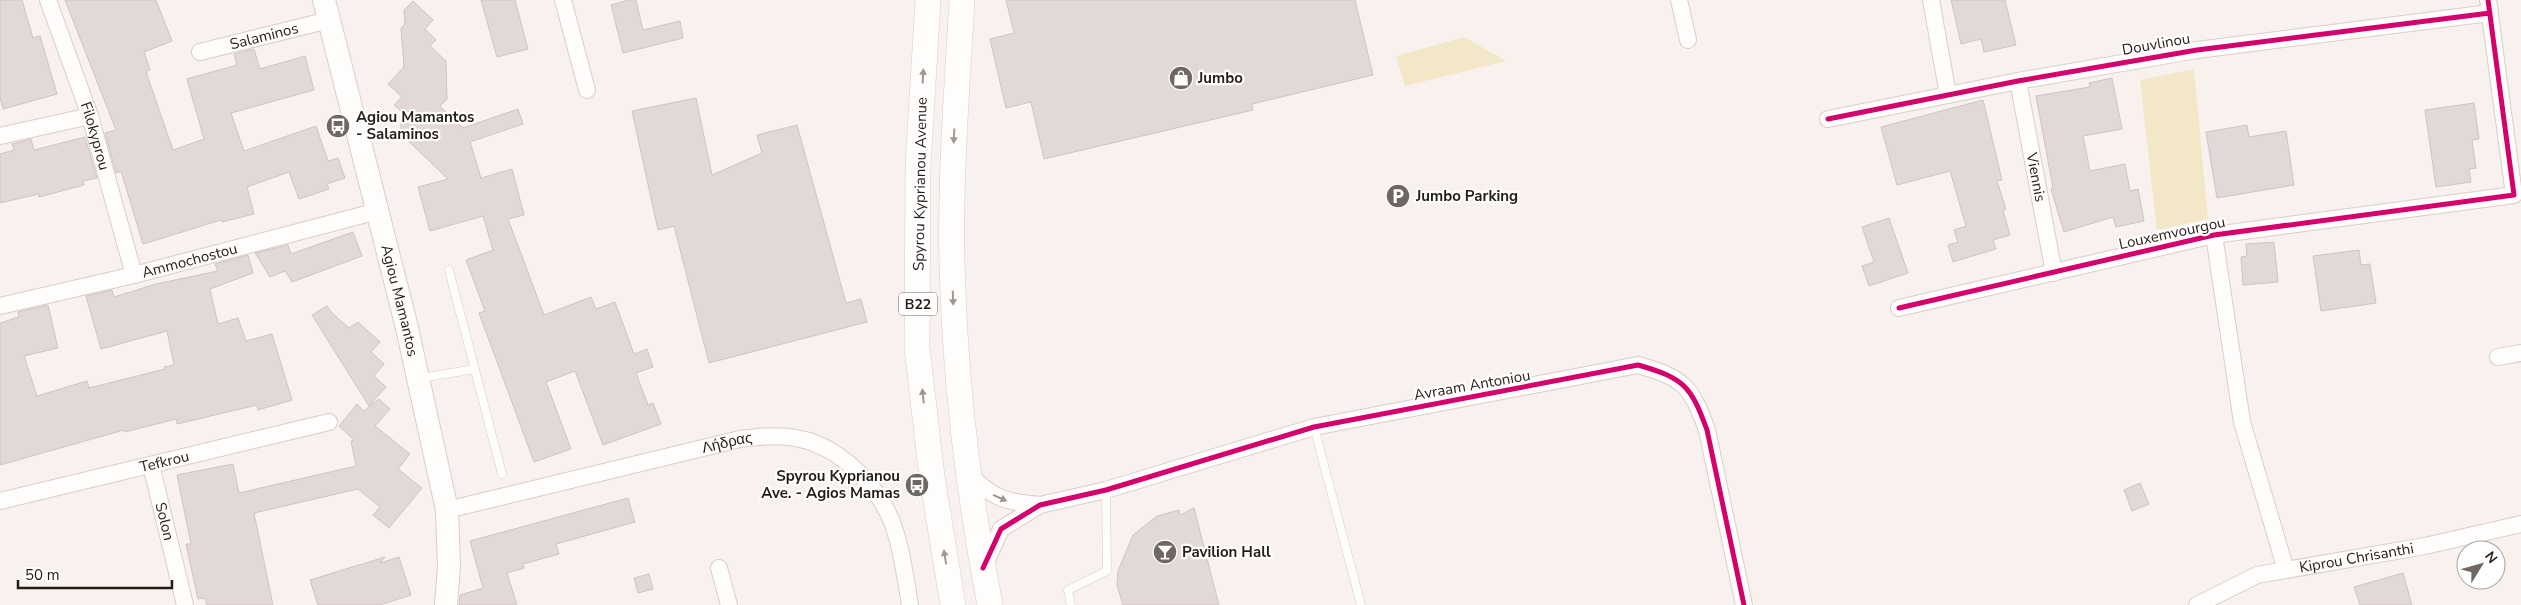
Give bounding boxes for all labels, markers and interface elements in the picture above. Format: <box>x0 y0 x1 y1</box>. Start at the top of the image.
street label: Salaminos <box>228 18 300 54</box>
street label: Douvlinou <box>2120 28 2192 60</box>
shop icon: Jumbo <box>1168 65 1194 91</box>
one-way arrow <box>920 68 928 84</box>
place label: Jumbo <box>1197 68 1243 88</box>
street label: Spyrou Kyprianou Avenue <box>908 97 932 271</box>
street label: Filokyprou <box>76 99 115 172</box>
place label: Agiou Mamantos - Salaminos <box>356 107 474 144</box>
bus stop icon: Agiou Mamantos - Salaminos <box>325 113 351 139</box>
one-way arrow <box>950 128 958 144</box>
street label: Viennis <box>2021 150 2050 204</box>
parking icon: Jumbo Parking <box>1385 183 1411 209</box>
place label: Jumbo Parking <box>1415 186 1518 206</box>
street label: Louxemvourgou <box>2117 212 2227 254</box>
street label: Ammochostou <box>140 238 239 283</box>
street label: Agiou Mamantos <box>376 243 423 358</box>
one-way arrow <box>950 291 958 307</box>
road number: B22 <box>899 292 937 316</box>
street label: Avraam Antoniou <box>1412 365 1532 405</box>
one-way arrow <box>919 388 927 404</box>
street label: Λήδρας <box>700 428 753 458</box>
street label: Tefkrou <box>137 446 191 477</box>
place label: Spyrou Kyprianou Ave. - Agios Mamas <box>761 466 900 503</box>
bus stop icon: Spyrou Kyprianou Ave. - Agios Mamas <box>904 472 930 498</box>
one-way arrow <box>993 494 1007 502</box>
street label: Solon <box>150 500 179 543</box>
street label: Kiprou Chrisanthi <box>2298 538 2415 578</box>
bar icon: Pavilion Hall <box>1152 539 1178 565</box>
north arrow <box>2456 540 2506 590</box>
place label: Pavilion Hall <box>1182 542 1271 562</box>
text: N <box>2480 548 2502 567</box>
one-way arrow <box>941 549 949 565</box>
scale bar <box>18 558 171 590</box>
text: 50 m <box>25 565 60 585</box>

